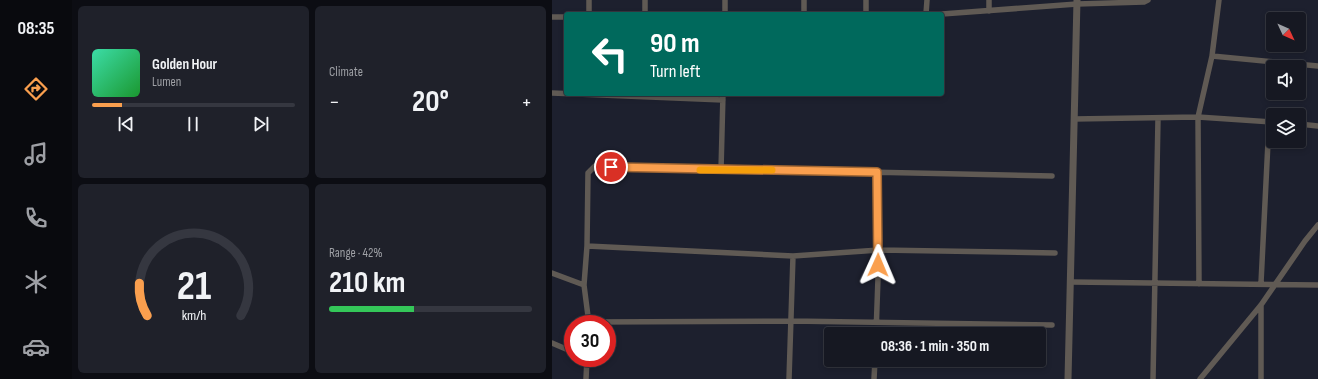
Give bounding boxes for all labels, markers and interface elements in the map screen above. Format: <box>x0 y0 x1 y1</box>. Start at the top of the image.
north arrow <box>1266 12 1306 52</box>
map controls <box>1266 12 1306 148</box>
text: 08:35 <box>17 18 55 39</box>
text: 90 m <box>650 27 700 60</box>
icon: left <box>584 28 636 80</box>
text: Golden Hour <box>152 55 217 74</box>
button: sound <box>1266 60 1306 100</box>
text: Turn left <box>650 61 701 82</box>
text: Climate <box>329 64 363 80</box>
text: Lumen <box>152 74 181 90</box>
icon: directions <box>22 75 50 103</box>
text: 20° <box>412 84 449 120</box>
text: − <box>329 89 340 116</box>
text: + <box>521 89 532 116</box>
button: layers <box>1266 108 1306 148</box>
icon: previous <box>115 113 137 135</box>
icon: pause <box>182 113 204 135</box>
icon: next <box>250 113 272 135</box>
icon: music <box>22 140 50 168</box>
pin <box>594 150 628 184</box>
icon: arrive <box>600 156 622 178</box>
icon: phone <box>22 204 50 232</box>
position arrow <box>857 244 899 286</box>
text: Range · 42% <box>329 245 383 261</box>
text: 21 <box>176 262 211 311</box>
text: 210 km <box>329 265 405 301</box>
icon: climate <box>22 268 50 296</box>
text: km/h <box>181 307 206 324</box>
speed limit sign: 30 <box>564 315 616 367</box>
icon: car <box>22 333 50 361</box>
text: 08:36 · 1 min · 350 m <box>881 337 989 356</box>

